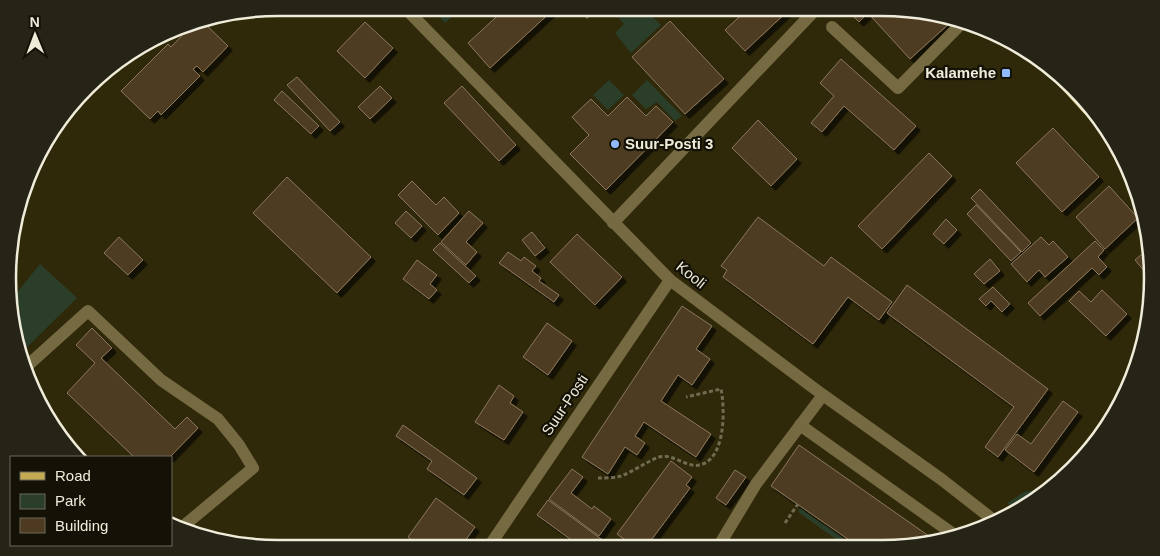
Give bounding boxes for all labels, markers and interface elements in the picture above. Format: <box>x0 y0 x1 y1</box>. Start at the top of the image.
north arrow <box>10 10 60 60</box>
text: N <box>30 14 40 30</box>
place label: Kalamehe <box>925 64 996 81</box>
marker: Kalamehe <box>1000 67 1012 79</box>
place label: Suur-Posti 3 <box>625 135 713 152</box>
marker: Suur-Posti 3 <box>609 138 621 150</box>
street label: Kooli <box>673 258 710 292</box>
street label: Suur-Posti <box>538 371 591 439</box>
legend <box>10 456 172 546</box>
text: Road <box>55 467 91 484</box>
text: Park <box>55 492 86 509</box>
text: Building <box>55 517 108 534</box>

